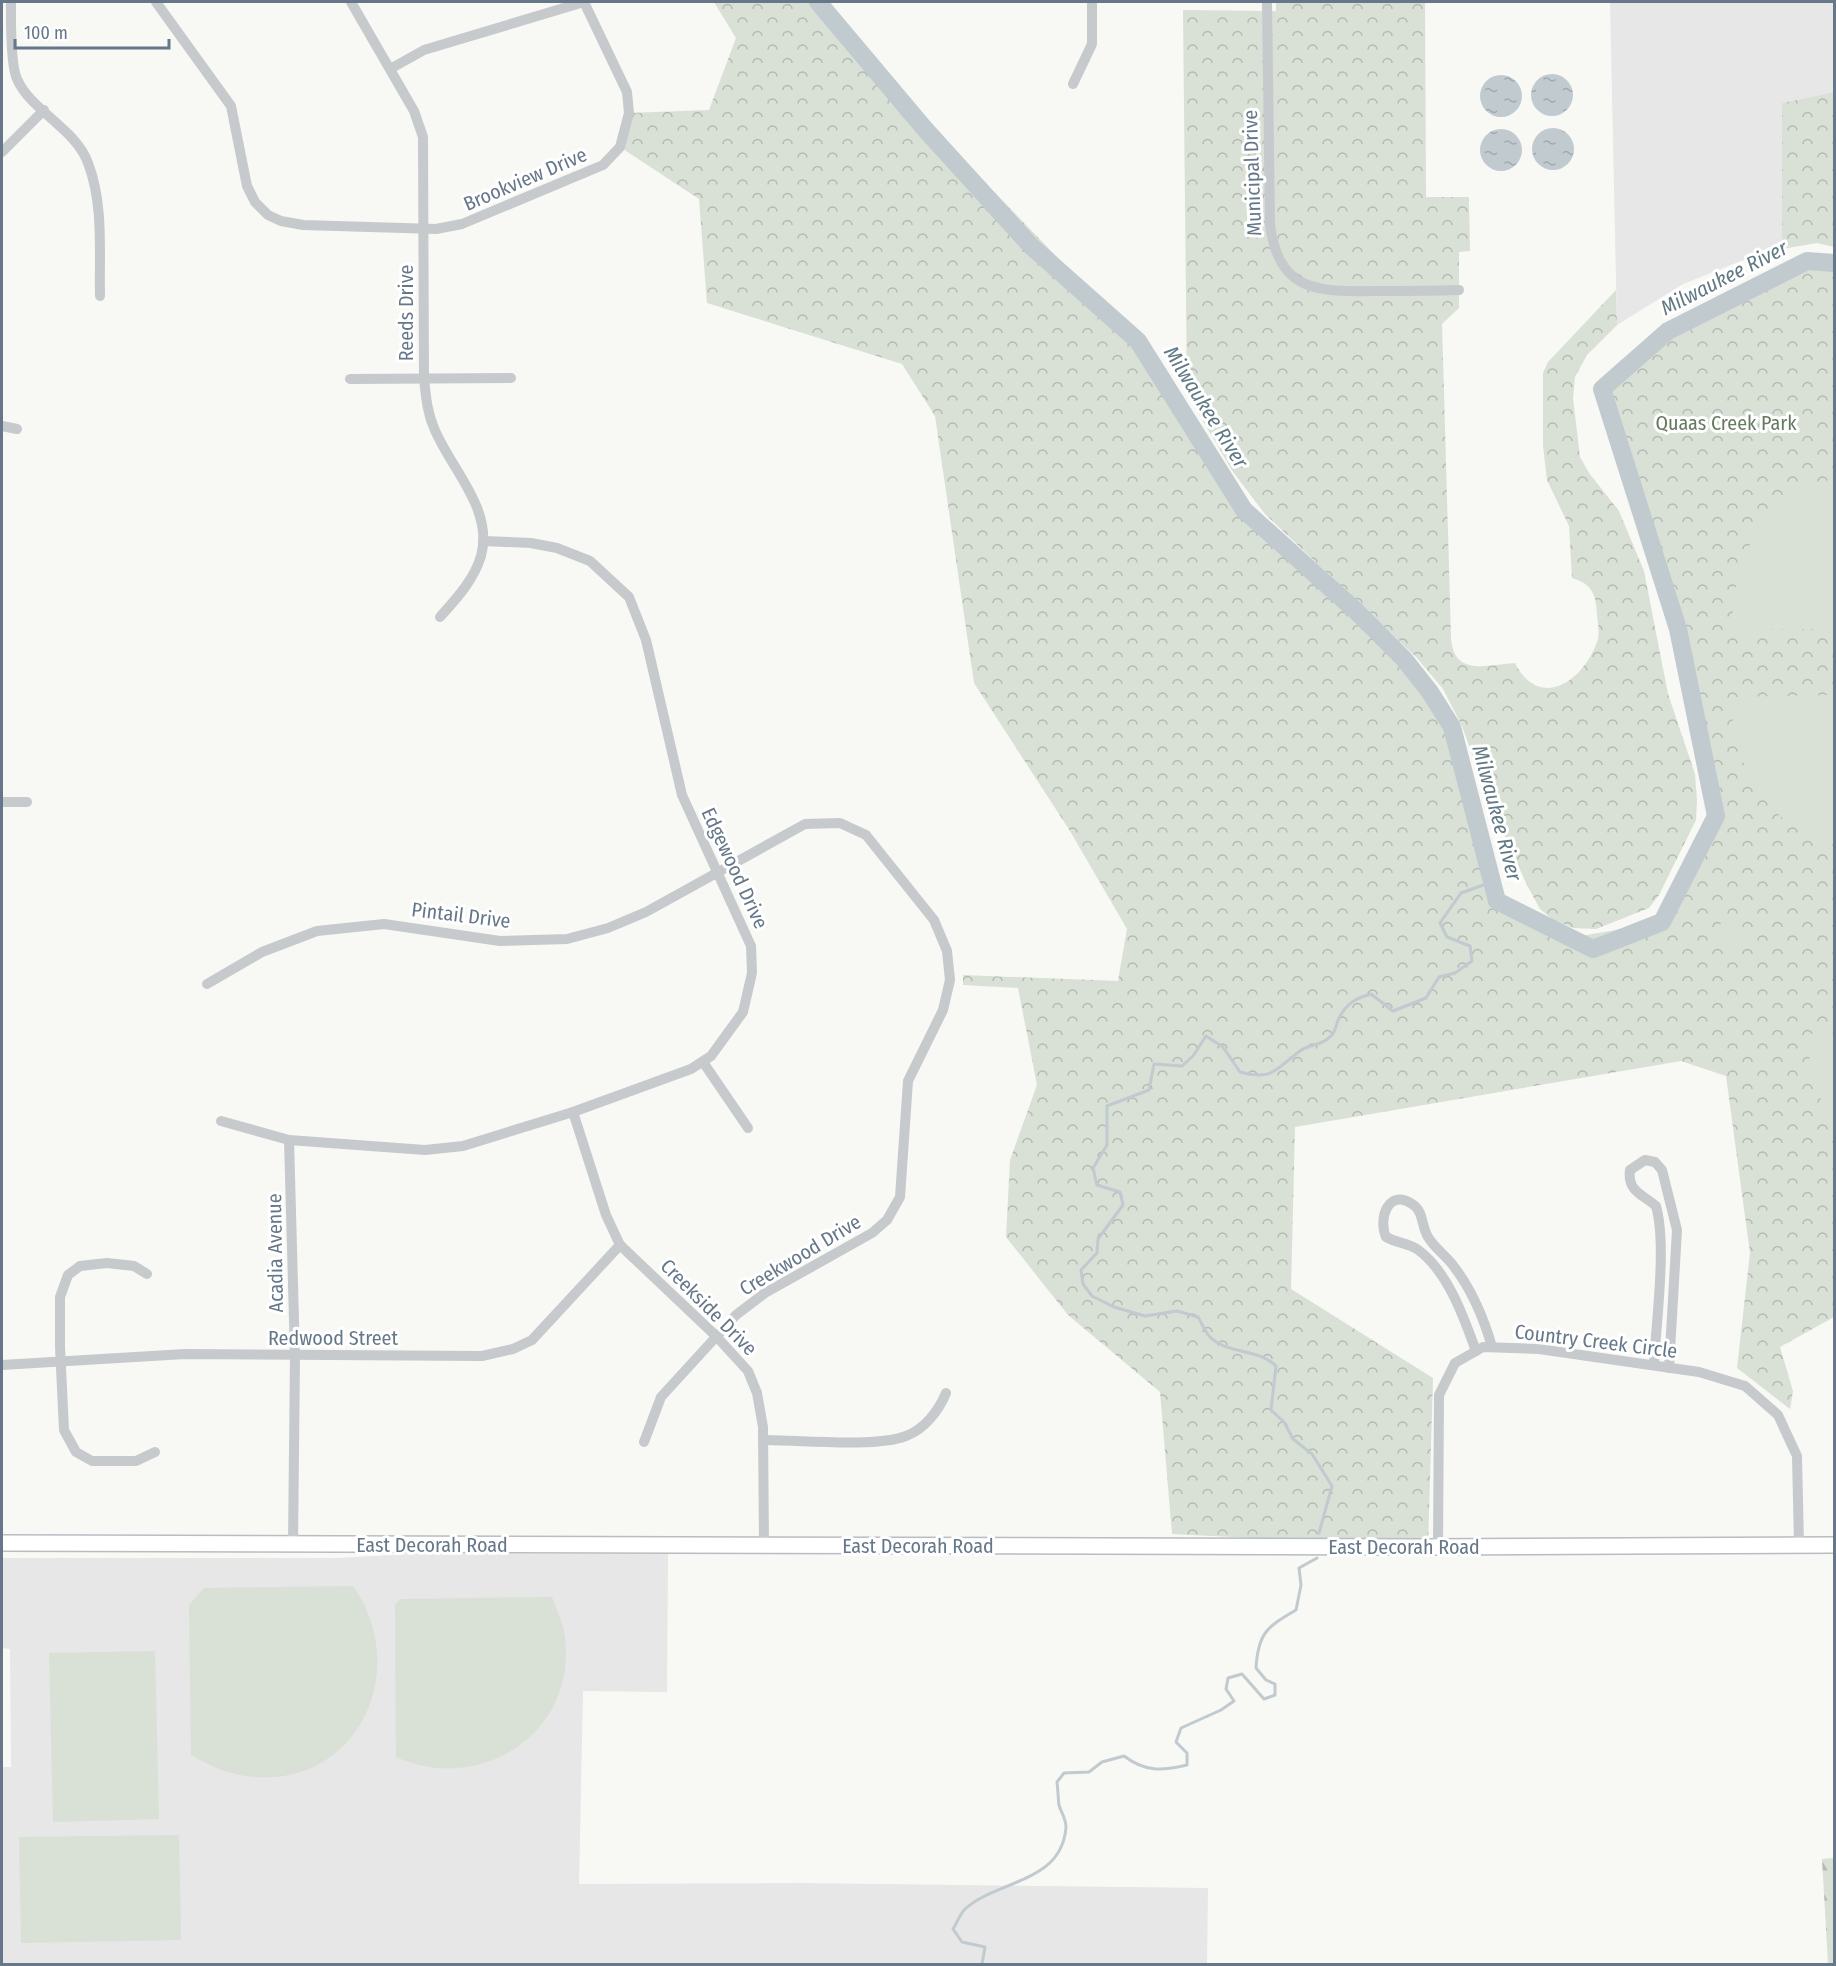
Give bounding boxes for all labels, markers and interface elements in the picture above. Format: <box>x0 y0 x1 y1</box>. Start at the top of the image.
scale bar <box>15 12 170 50</box>
text: 100 m <box>24 22 68 44</box>
street label: Municipal Drive <box>1238 109 1266 237</box>
street label: Brookview Drive <box>460 142 590 216</box>
water label: Milwaukee River <box>1656 234 1793 321</box>
street label: Reeds Drive <box>394 265 418 361</box>
water label: Milwaukee River <box>1158 341 1254 474</box>
park label: Quaas Creek Park <box>1655 411 1797 435</box>
water label: Milwaukee River <box>1466 742 1528 884</box>
street label: Edgewood Drive <box>697 804 773 932</box>
street label: Pintail Drive <box>410 897 512 933</box>
street label: Acadia Avenue <box>262 1193 288 1313</box>
street label: Creekwood Drive <box>735 1209 865 1301</box>
street label: Creekside Drive <box>656 1254 762 1360</box>
street label: Country Creek Circle <box>1513 1319 1679 1363</box>
street label: Redwood Street <box>268 1326 398 1350</box>
street label: East Decorah Road <box>356 1533 508 1557</box>
street label: East Decorah Road <box>842 1534 994 1558</box>
street label: East Decorah Road <box>1328 1535 1480 1559</box>

